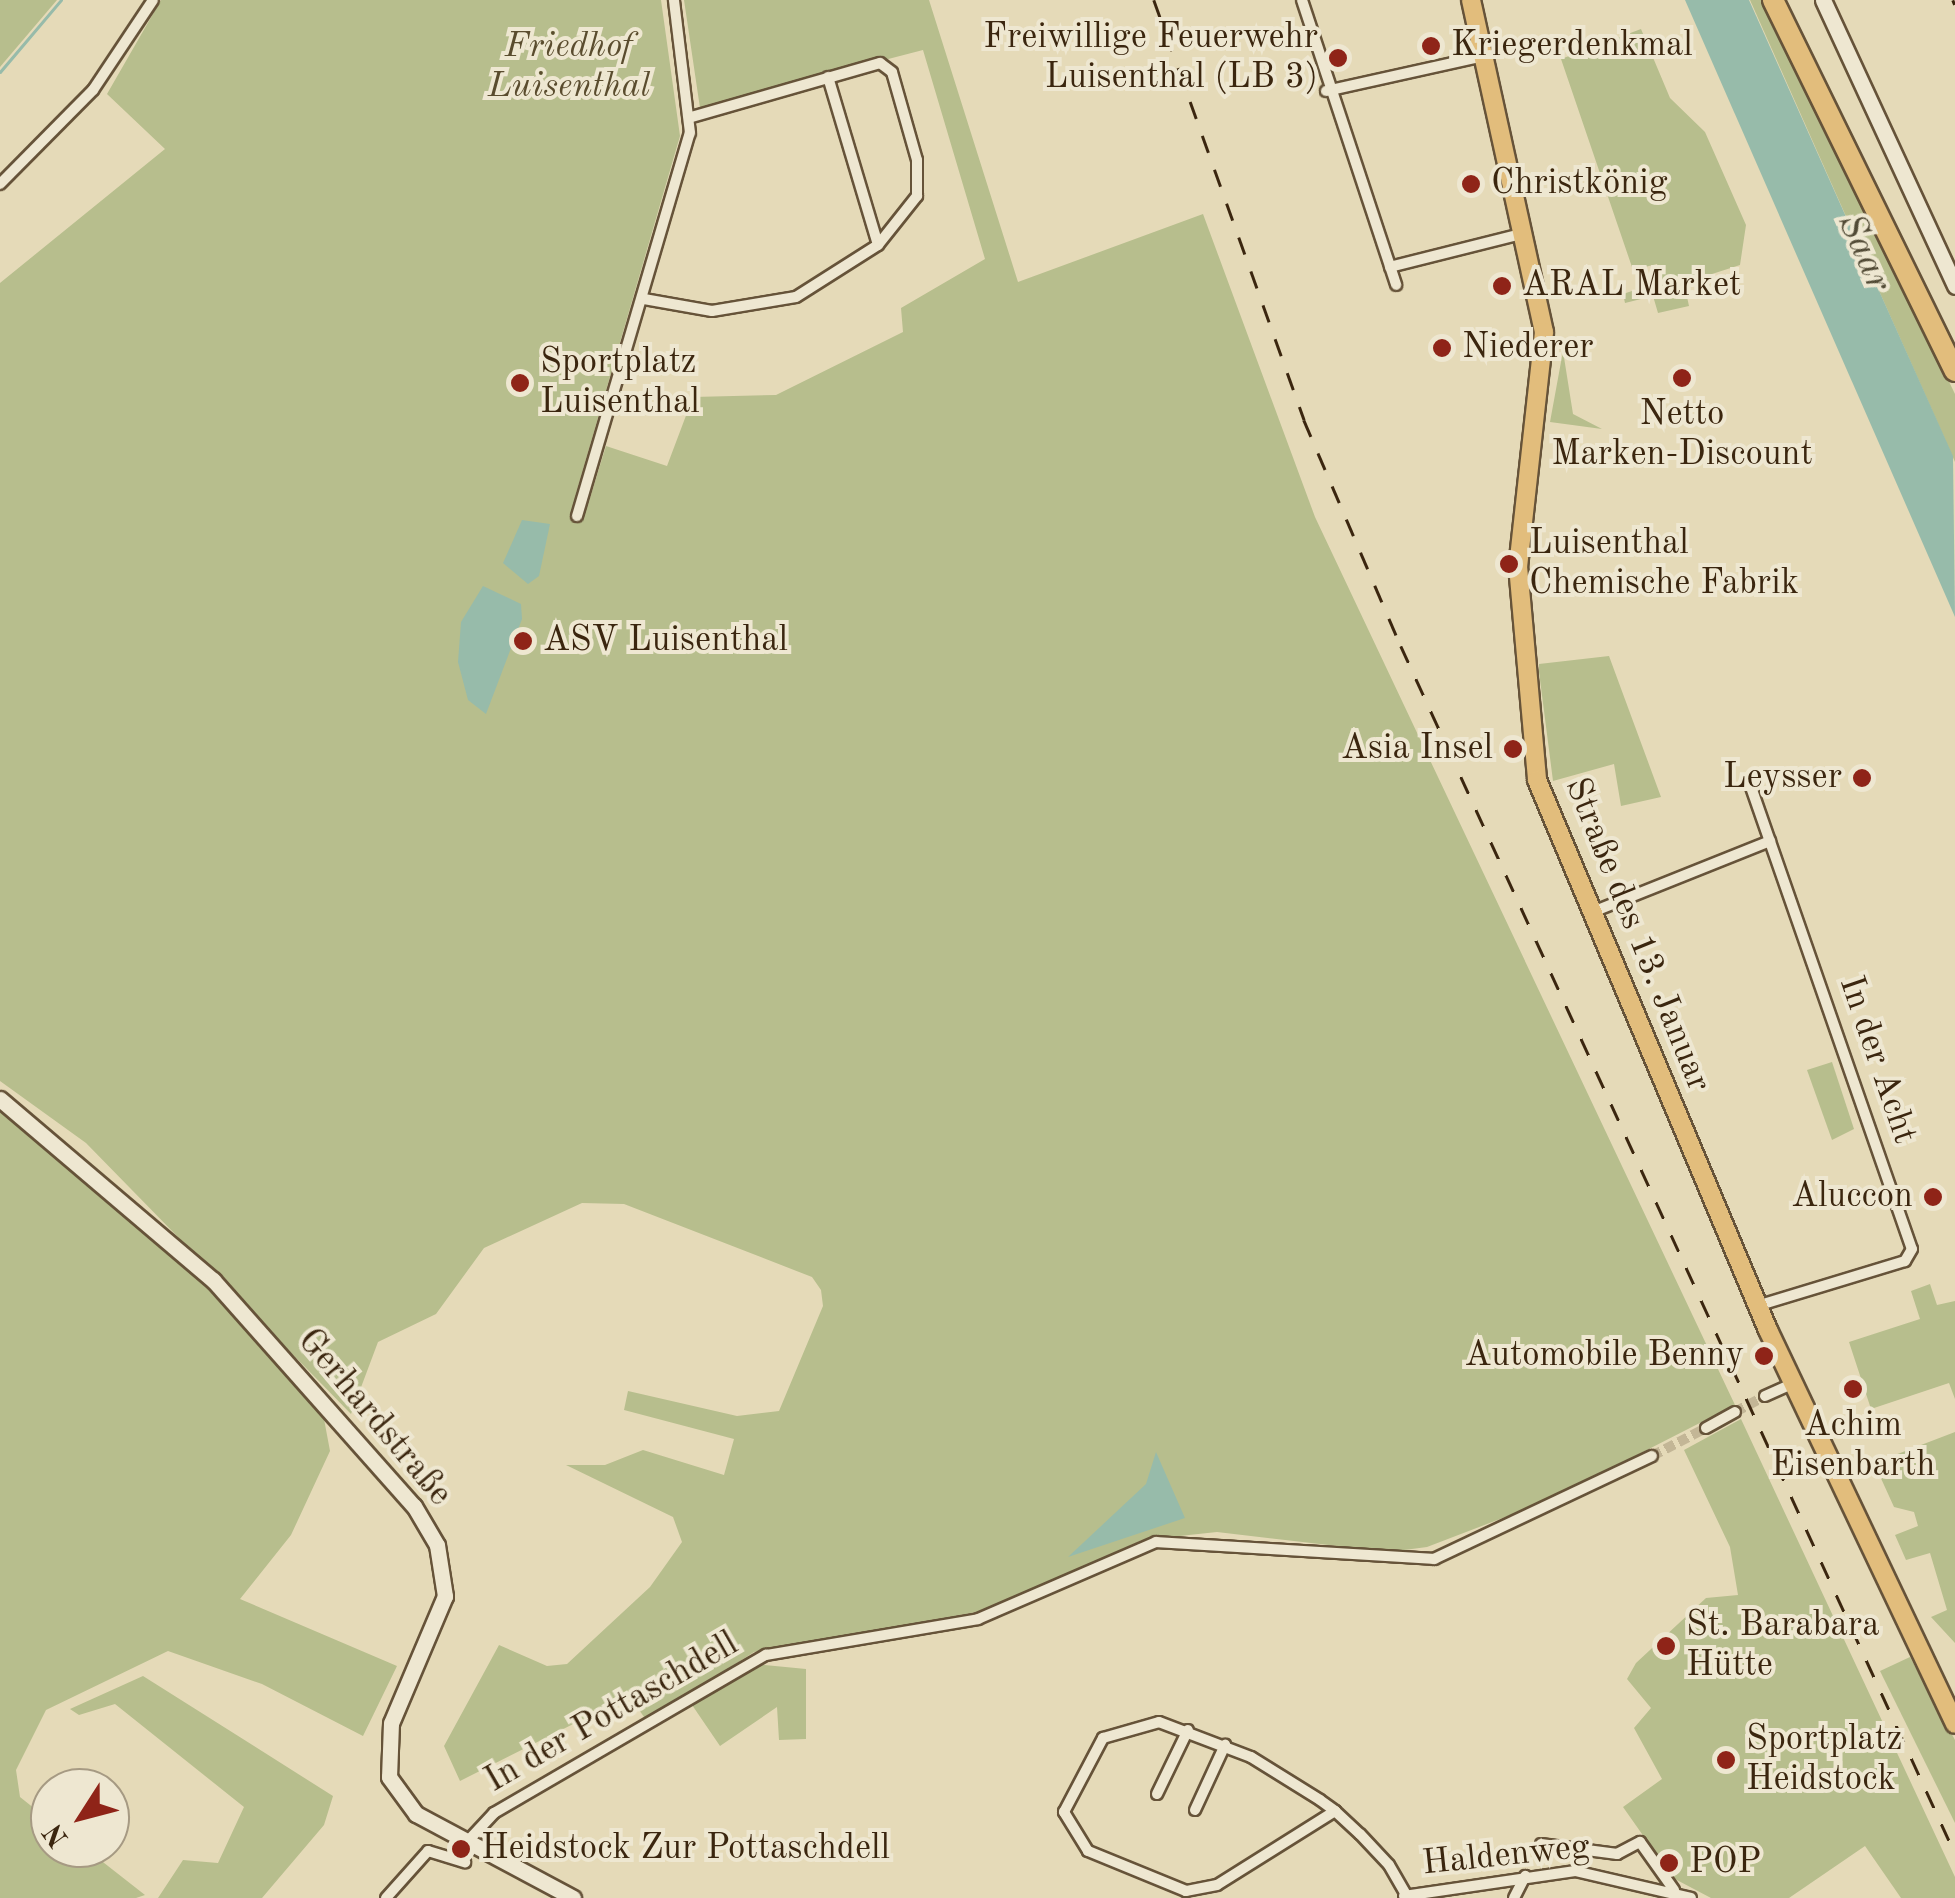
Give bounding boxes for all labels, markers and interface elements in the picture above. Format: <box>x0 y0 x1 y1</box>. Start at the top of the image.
place label: Freiwillige Feuerwehr Luisenthal (LB 3) <box>983 17 1318 99</box>
place label: Kriegerdenkmal <box>1451 25 1693 67</box>
park label: Friedhof Luisenthal <box>488 26 650 108</box>
marker: Kriegerdenkmal <box>1420 35 1442 57</box>
marker: Freiwillige Feuerwehr Luisenthal (LB 3) <box>1327 47 1349 69</box>
place label: Christkönig <box>1491 163 1668 205</box>
marker: Christkönig <box>1460 173 1482 195</box>
water label: Saar <box>1826 207 1900 299</box>
place label: ARAL Market <box>1522 265 1741 307</box>
marker: ARAL Market <box>1491 275 1513 297</box>
place label: Niederer <box>1462 327 1594 369</box>
marker: Niederer <box>1431 337 1453 359</box>
place label: Sportplatz Luisenthal <box>540 342 700 424</box>
marker: Netto Marken-Discount <box>1671 367 1693 389</box>
marker: Sportplatz Luisenthal <box>509 372 531 394</box>
place label: Netto Marken-Discount <box>1551 394 1813 476</box>
place label: Luisenthal Chemische Fabrik <box>1529 523 1799 605</box>
marker: Luisenthal Chemische Fabrik <box>1498 553 1520 575</box>
place label: ASV Luisenthal <box>543 620 788 662</box>
marker: ASV Luisenthal <box>512 630 534 652</box>
place label: Asia Insel <box>1341 728 1493 770</box>
marker: Asia Insel <box>1502 738 1524 760</box>
place label: Leysser <box>1723 757 1842 799</box>
marker: Leysser <box>1851 767 1873 789</box>
street label: Straße des 13. Januar <box>1555 772 1719 1098</box>
street label: In der Acht <box>1829 971 1925 1149</box>
place label: Aluccon <box>1791 1176 1913 1218</box>
marker: Aluccon <box>1922 1186 1944 1208</box>
street label: Gerhardstraße <box>288 1321 460 1515</box>
place label: Automobile Benny <box>1464 1335 1744 1377</box>
marker: Automobile Benny <box>1753 1345 1775 1367</box>
marker: Achim Eisenbarth <box>1842 1378 1864 1400</box>
place label: Achim Eisenbarth <box>1771 1405 1935 1487</box>
place label: St. Barabara Hütte <box>1686 1605 1879 1687</box>
street label: In der Pottaschdell <box>478 1624 746 1802</box>
marker: St. Barabara Hütte <box>1655 1635 1677 1657</box>
place label: Sportplatz Heidstock <box>1746 1719 1902 1801</box>
marker: Sportplatz Heidstock <box>1715 1749 1737 1771</box>
north arrow <box>30 1768 130 1868</box>
text: N <box>40 1818 75 1851</box>
street label: Haldenweg <box>1420 1826 1592 1886</box>
place label: Heidstock Zur Pottaschdell <box>481 1828 890 1870</box>
marker: Heidstock Zur Pottaschdell <box>450 1838 472 1860</box>
place label: POP <box>1689 1842 1761 1884</box>
marker: POP <box>1658 1852 1680 1874</box>

